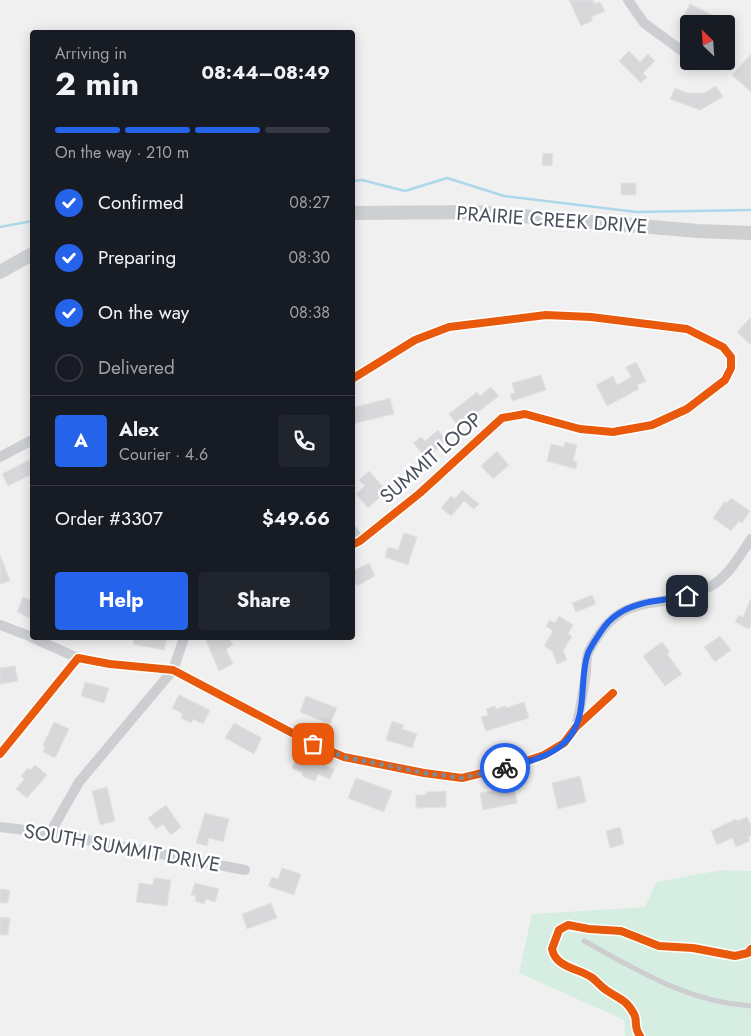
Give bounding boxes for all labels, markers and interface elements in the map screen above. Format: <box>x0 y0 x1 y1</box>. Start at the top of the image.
north arrow <box>680 15 735 70</box>
map controls <box>680 15 735 70</box>
text: Arriving in <box>55 42 127 65</box>
text: 08:44–08:49 <box>201 59 330 86</box>
text: 2 min <box>55 61 139 107</box>
text: On the way · 210 m <box>55 141 189 164</box>
icon: check <box>55 189 83 217</box>
text: Confirmed <box>98 189 184 216</box>
text: 08:27 <box>289 191 330 214</box>
street label: PRAIRIE CREEK DRIVE <box>455 199 649 241</box>
icon: check <box>55 244 83 272</box>
text: Preparing <box>98 244 176 271</box>
text: 08:30 <box>289 246 330 269</box>
icon: check <box>55 299 83 327</box>
text: On the way <box>98 299 189 326</box>
text: 08:38 <box>289 301 330 324</box>
text: Delivered <box>98 354 175 381</box>
street label: SUMMIT LOOP <box>374 405 488 511</box>
button: phone <box>278 415 330 467</box>
text: Alex <box>119 416 159 443</box>
text: A <box>74 427 88 454</box>
text: Courier · 4.6 <box>119 443 208 466</box>
text: Order #3307 <box>55 505 163 532</box>
text: $49.66 <box>262 505 330 532</box>
button: Help <box>55 572 188 630</box>
button: Share <box>198 572 330 630</box>
pin <box>666 575 708 617</box>
icon: home <box>673 582 701 610</box>
pin <box>292 723 334 765</box>
icon: bag <box>299 730 327 758</box>
courier <box>480 743 530 793</box>
icon: bike <box>491 754 519 782</box>
street label: SOUTH SUMMIT DRIVE <box>22 816 222 880</box>

